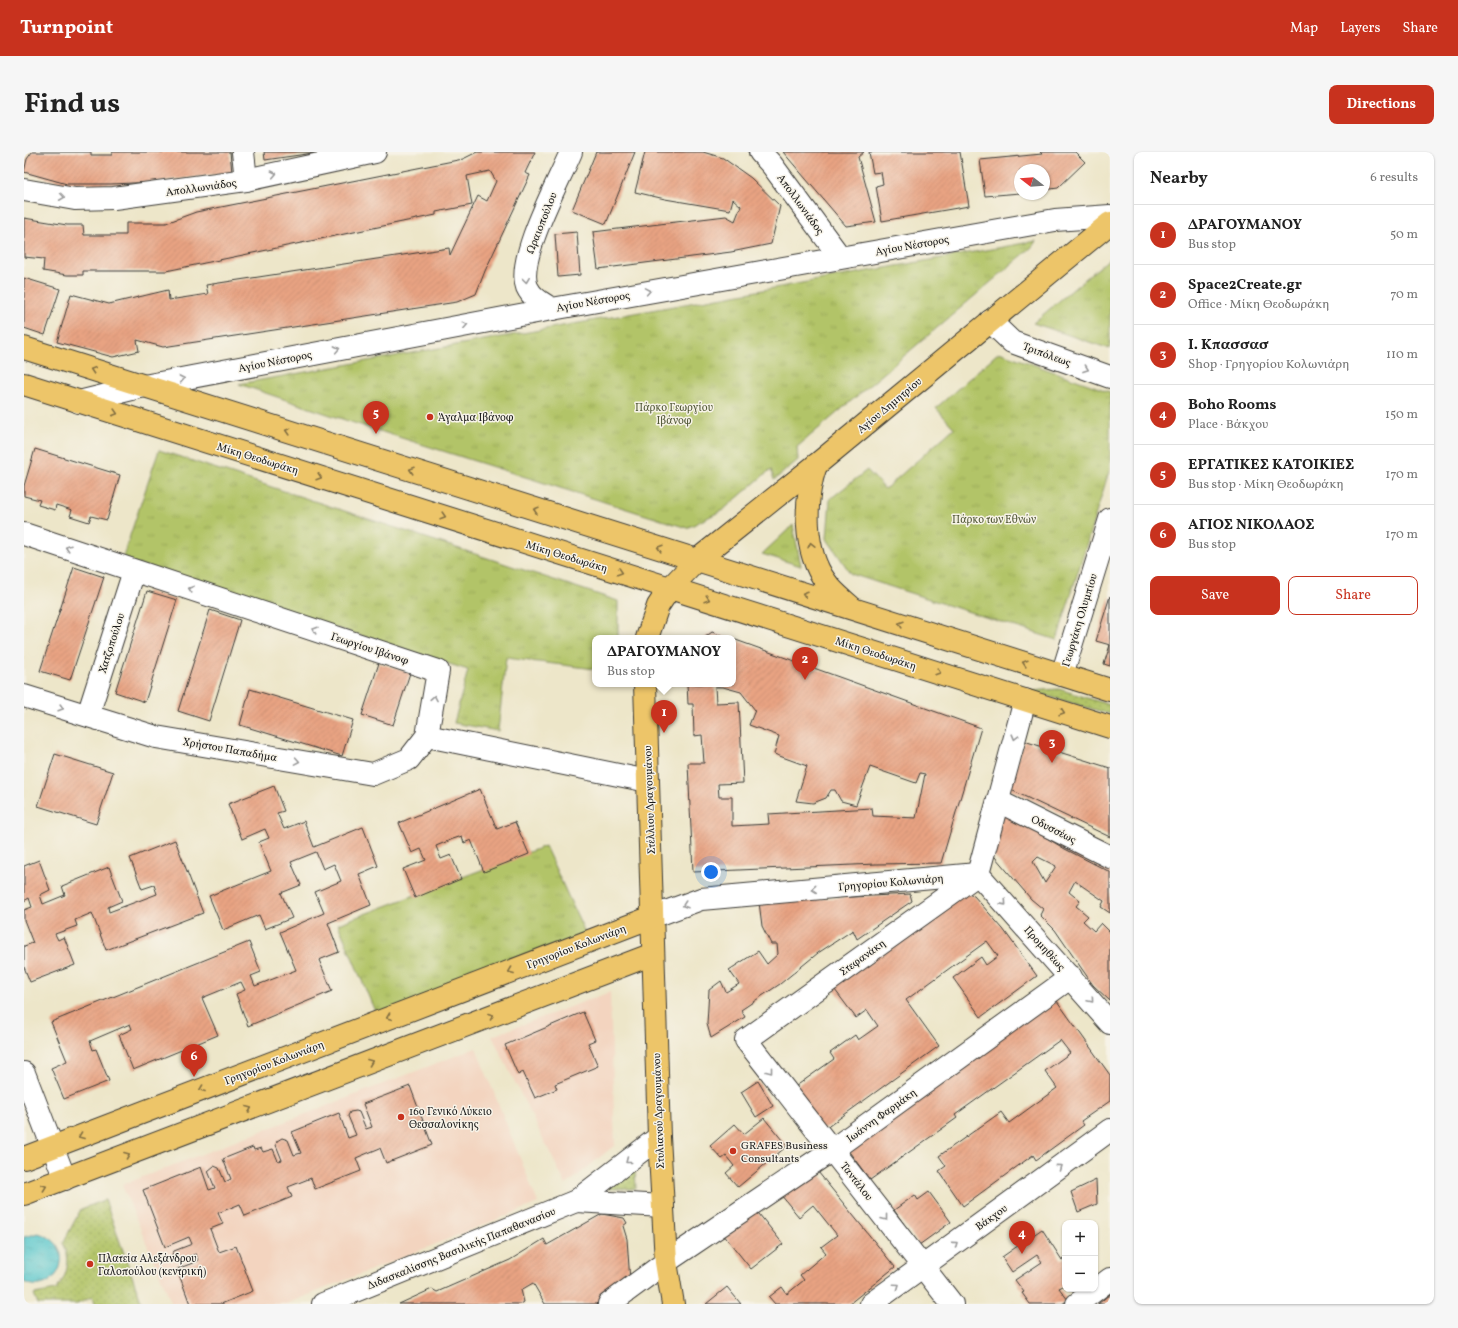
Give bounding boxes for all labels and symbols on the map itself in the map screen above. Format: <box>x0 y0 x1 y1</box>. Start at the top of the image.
north arrow <box>1014 164 1050 200</box>
one-way arrow <box>271 171 277 179</box>
street label: Απολλωνιάδος <box>773 172 827 238</box>
street label: Απολλωνιάδος <box>165 176 238 201</box>
street label: Ωραιοπούλου <box>523 190 562 257</box>
one-way arrow <box>59 192 65 201</box>
street label: Αγίου Νέστορος <box>874 233 950 260</box>
one-way arrow <box>521 277 530 283</box>
one-way arrow <box>645 287 651 296</box>
street label: Αγίου Νέστορος <box>555 289 631 316</box>
one-way arrow <box>462 321 468 330</box>
street label: Τριπόλεως <box>1020 340 1073 371</box>
one-way arrow <box>334 346 341 354</box>
street label: Αγίου Νέστορος <box>237 348 313 377</box>
one-way arrow <box>1083 364 1090 372</box>
one-way arrow <box>90 366 97 375</box>
one-way arrow <box>179 375 185 384</box>
street label: Αγίου Δημητρίου <box>855 375 925 438</box>
pin: 5 <box>363 401 389 434</box>
park label: Πάρκο Γεωργίου Ιβάνοφ <box>635 401 713 429</box>
one-way arrow <box>111 408 118 417</box>
place label: Άγαλμα Ιβάνοφ <box>438 411 514 426</box>
marker: Άγαλμα Ιβάνοφ <box>425 412 435 422</box>
one-way arrow <box>285 427 292 436</box>
street label: Μίκη Θεοδωράκη <box>215 440 300 479</box>
one-way arrow <box>409 467 416 475</box>
one-way arrow <box>315 472 322 481</box>
one-way arrow <box>533 506 540 514</box>
one-way arrow <box>439 511 446 520</box>
park label: Πάρκο των Εθνών <box>952 513 1037 528</box>
street label: Μίκη Θεοδωράκη <box>524 538 609 577</box>
one-way arrow <box>807 542 816 549</box>
one-way arrow <box>64 544 71 553</box>
one-way arrow <box>657 545 664 553</box>
one-way arrow <box>616 567 623 576</box>
street label: Γεωργάκη Ολυμπίου <box>1059 572 1102 669</box>
one-way arrow <box>188 586 195 594</box>
one-way arrow <box>802 590 809 599</box>
one-way arrow <box>703 595 710 603</box>
street label: Χατζοπούλου <box>96 611 129 676</box>
one-way arrow <box>897 620 904 629</box>
one-way arrow <box>311 626 318 635</box>
street label: Γεωργίου Ιβάνοφ <box>329 630 411 669</box>
street label: Μίκη Θεοδωράκη <box>833 634 918 675</box>
pin: 2 <box>792 647 818 680</box>
one-way arrow <box>1021 659 1028 668</box>
one-way arrow <box>934 667 941 676</box>
one-way arrow <box>429 695 437 701</box>
pin: 1 <box>651 700 677 733</box>
one-way arrow <box>58 703 65 711</box>
one-way arrow <box>1058 707 1065 716</box>
pin: 3 <box>1039 730 1065 763</box>
one-way arrow <box>1011 734 1019 741</box>
street label: Χρήστου Παπαδήμα <box>181 735 279 766</box>
street label: Στέλλιου Δραγουμάνου <box>641 745 660 855</box>
one-way arrow <box>294 756 300 765</box>
street label: Οδυσσέως <box>1028 813 1079 848</box>
your location <box>701 862 721 882</box>
street label: Γρηγορίου Κολωνιάρη <box>838 871 944 896</box>
one-way arrow <box>811 884 817 893</box>
one-way arrow <box>1000 898 1007 905</box>
one-way arrow <box>682 900 689 908</box>
street label: Γρηγορίου Κολωνιάρη <box>525 922 628 973</box>
street label: Προμηθέως <box>1020 923 1068 975</box>
street label: Στεφανάκη <box>837 936 889 980</box>
one-way arrow <box>507 966 514 974</box>
one-way arrow <box>1086 995 1093 1003</box>
one-way arrow <box>488 1012 495 1020</box>
one-way arrow <box>386 1013 393 1021</box>
street label: Γρηγορίου Κολωνιάρη <box>223 1038 326 1089</box>
pin: 6 <box>181 1044 207 1077</box>
street label: Στυλιανού Δραγουμάνου <box>650 1053 669 1169</box>
one-way arrow <box>367 1059 374 1067</box>
one-way arrow <box>766 1066 773 1073</box>
one-way arrow <box>199 1085 206 1093</box>
street label: Ιωάννη Φαρμάκη <box>844 1086 920 1147</box>
one-way arrow <box>245 1105 252 1113</box>
place label: 16ο Γενικό Λύκειο Θεσσαλονίκης <box>409 1105 492 1133</box>
marker: 16ο Γενικό Λύκειο Θεσσαλονίκης <box>396 1112 406 1122</box>
one-way arrow <box>78 1131 85 1139</box>
place label: GRAFES Business Consultants <box>741 1139 828 1167</box>
marker: GRAFES Business Consultants <box>728 1146 738 1156</box>
one-way arrow <box>124 1152 131 1160</box>
one-way arrow <box>625 1156 632 1163</box>
street label: Ταντάλου <box>836 1159 876 1204</box>
one-way arrow <box>1055 1165 1062 1172</box>
one-way arrow <box>41 1183 48 1191</box>
street label: Βάκχου <box>973 1202 1011 1235</box>
street label: Διδασκαλίσσης Βασιλικής Παπαθανασίου <box>365 1205 558 1294</box>
one-way arrow <box>880 1213 887 1220</box>
pin: 4 <box>1009 1221 1035 1254</box>
one-way arrow <box>950 1242 957 1249</box>
place label: Πλατεία Αλεξάνδρου Γαλοπούλου (κεντρική) <box>98 1252 206 1280</box>
marker: Πλατεία Αλεξάνδρου Γαλοπούλου (κεντρική) <box>85 1259 95 1269</box>
one-way arrow <box>893 1284 900 1291</box>

